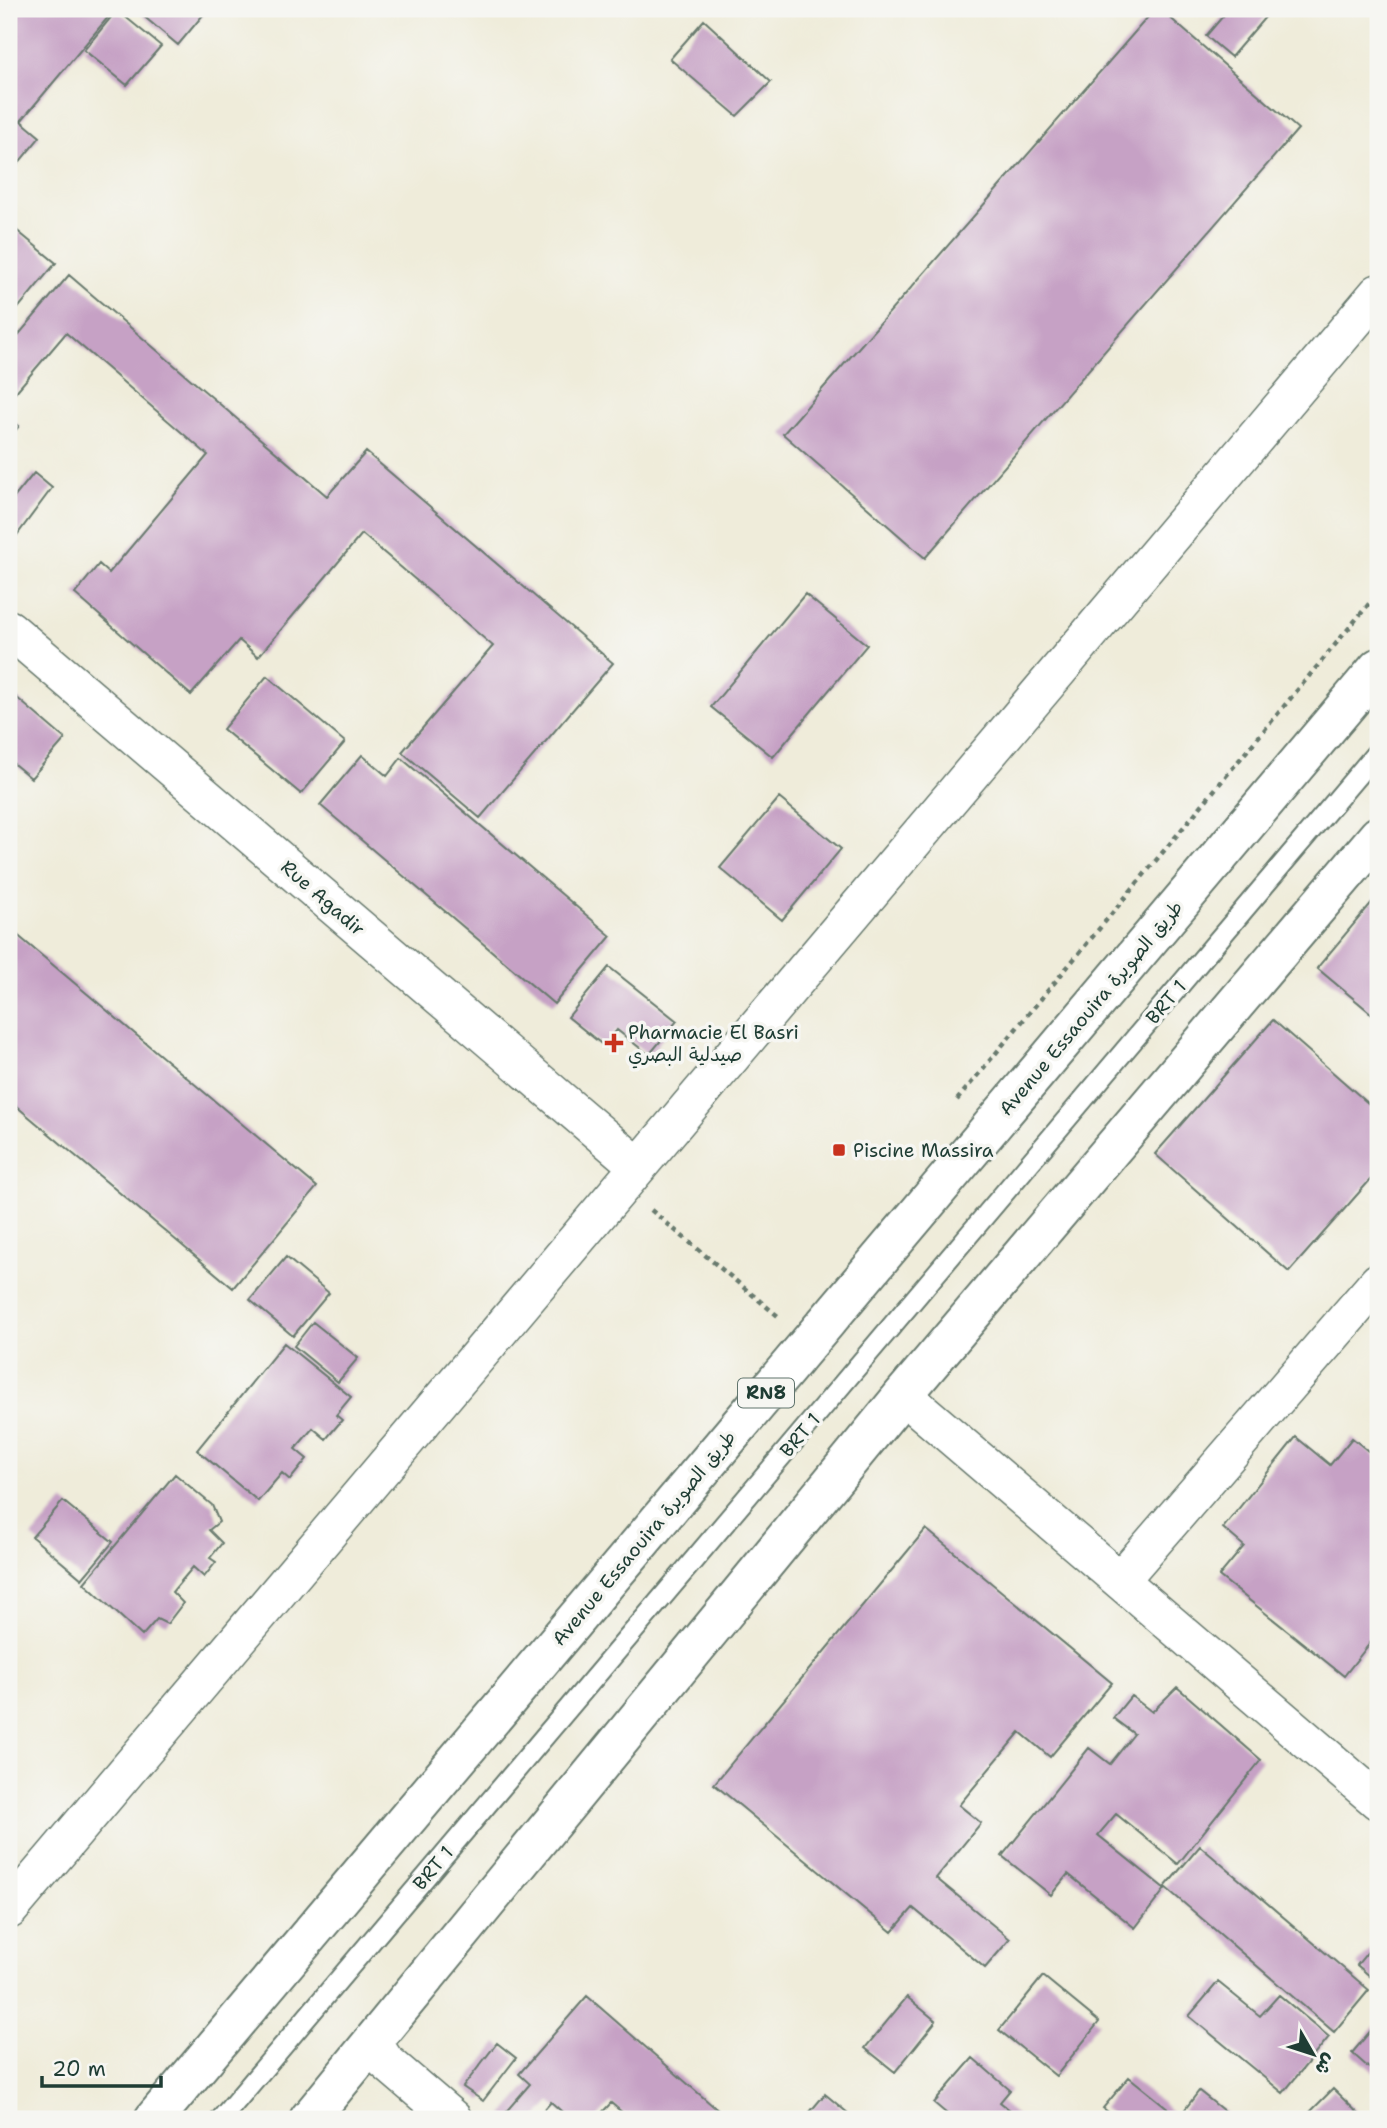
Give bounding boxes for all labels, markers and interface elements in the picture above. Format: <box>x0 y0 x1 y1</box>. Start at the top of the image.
street label: Rue Agadir <box>276 855 370 941</box>
street label: Avenue Essaouira طريق الصويرة <box>994 895 1188 1121</box>
street label: BRT 1 <box>1140 975 1192 1029</box>
place label: Pharmacie El Basri صيدلية البصري <box>628 1020 799 1069</box>
marker: Pharmacie El Basri صيدلية البصري <box>606 1035 622 1051</box>
place label: Piscine Massira <box>853 1138 994 1163</box>
marker: Piscine Massira <box>831 1142 847 1158</box>
road number: RN8 <box>738 1378 794 1408</box>
street label: BRT 1 <box>774 1408 826 1462</box>
street label: Avenue Essaouira طريق الصويرة <box>547 1425 741 1651</box>
street label: BRT 1 <box>407 1841 459 1895</box>
north arrow <box>1278 2020 1348 2090</box>
scale bar <box>42 2044 161 2088</box>
text: ش <box>1309 2048 1342 2080</box>
text: 20 m <box>52 2055 106 2083</box>

